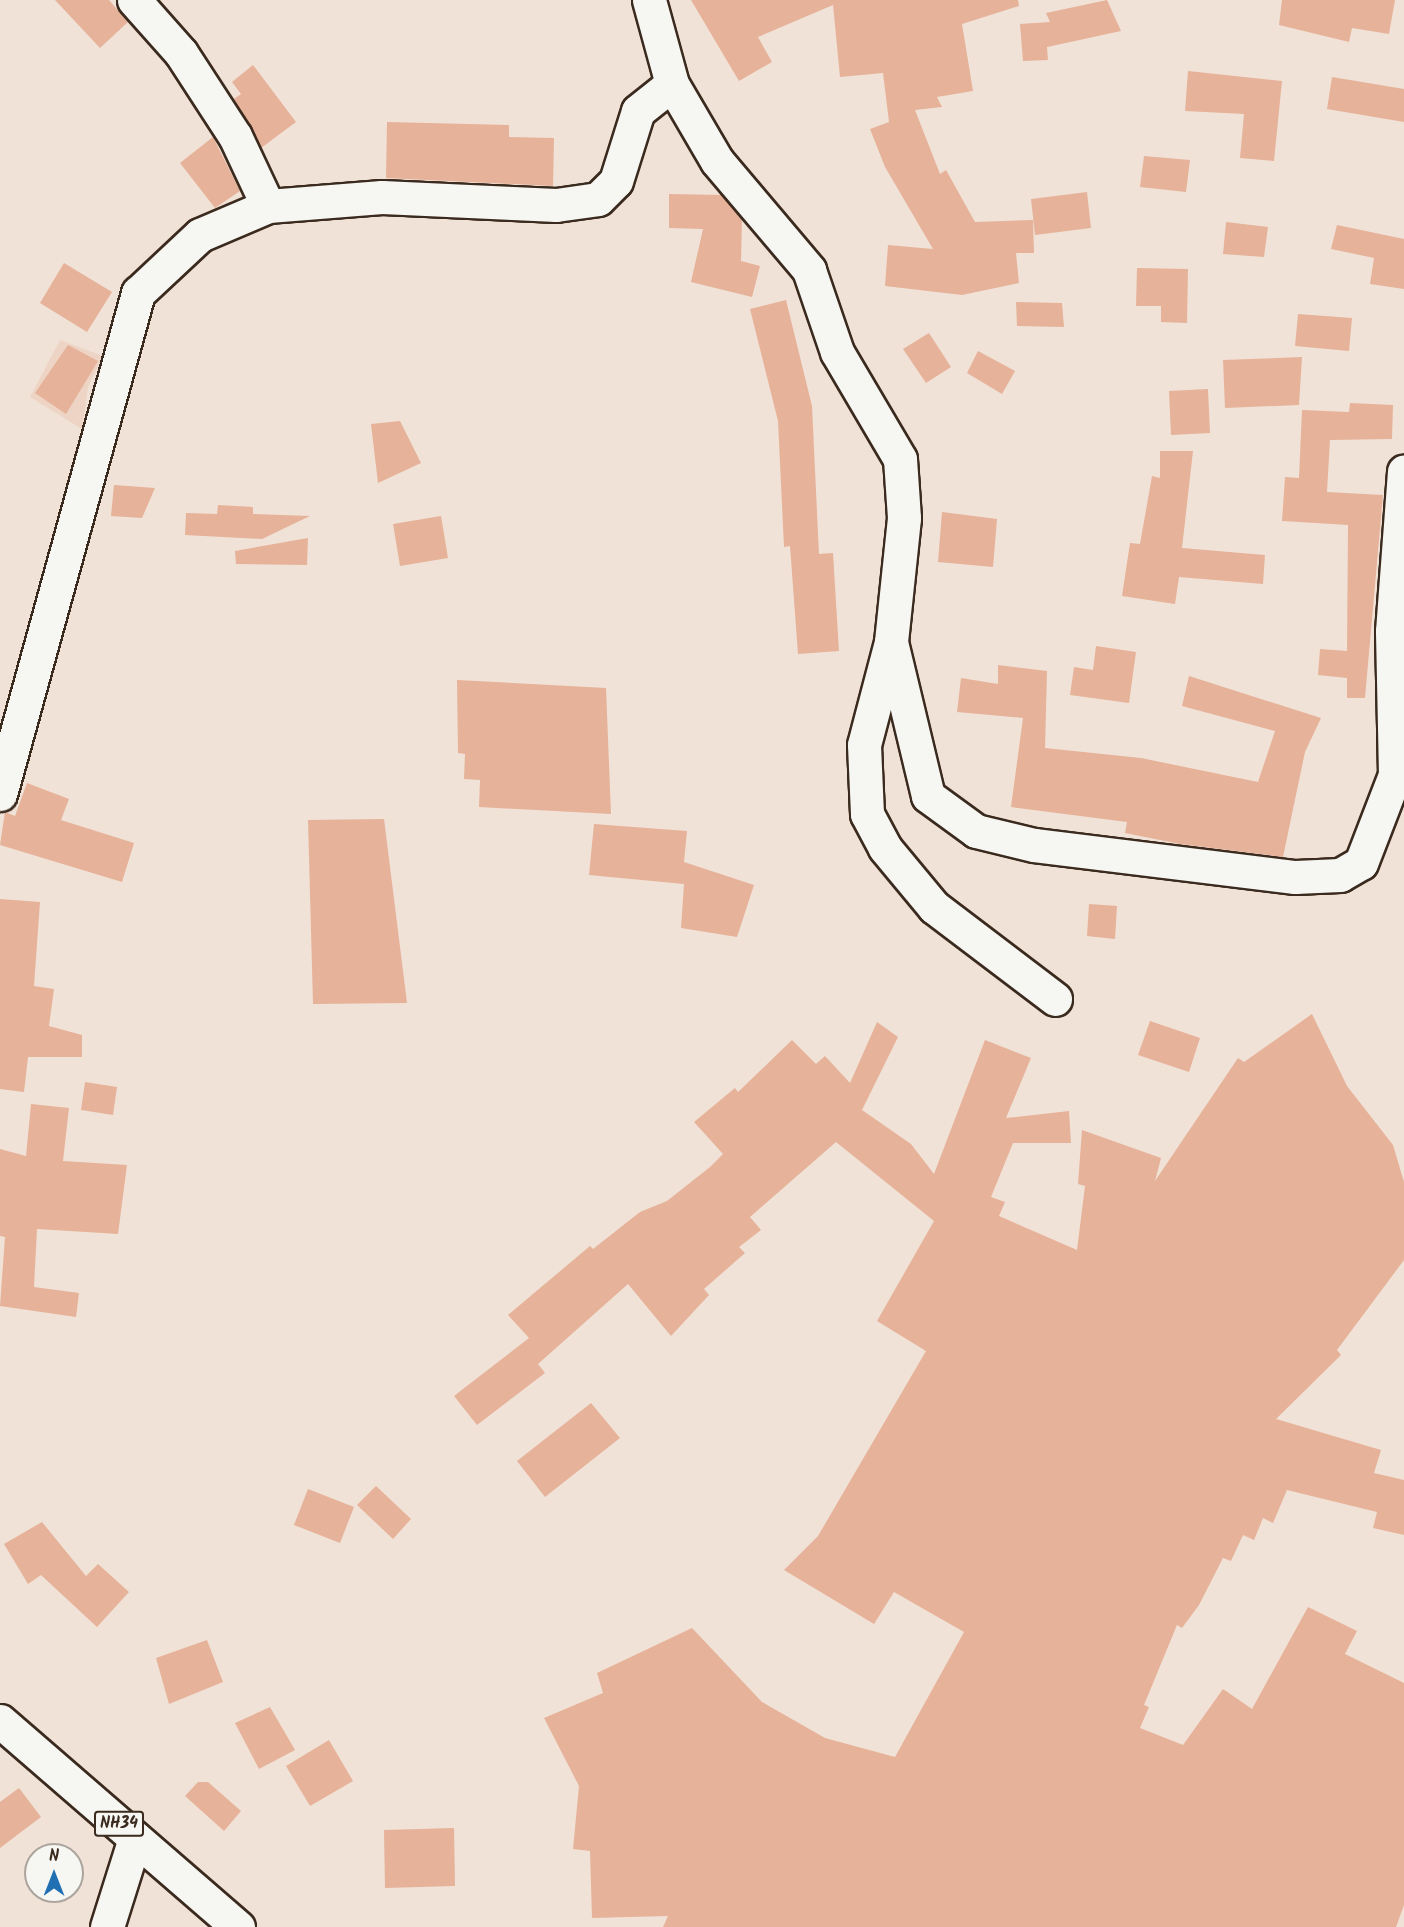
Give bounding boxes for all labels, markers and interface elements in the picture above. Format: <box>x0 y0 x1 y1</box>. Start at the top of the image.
road number: NH34 <box>94 1811 144 1837</box>
north arrow <box>24 1843 84 1903</box>
text: N <box>49 1844 59 1869</box>

